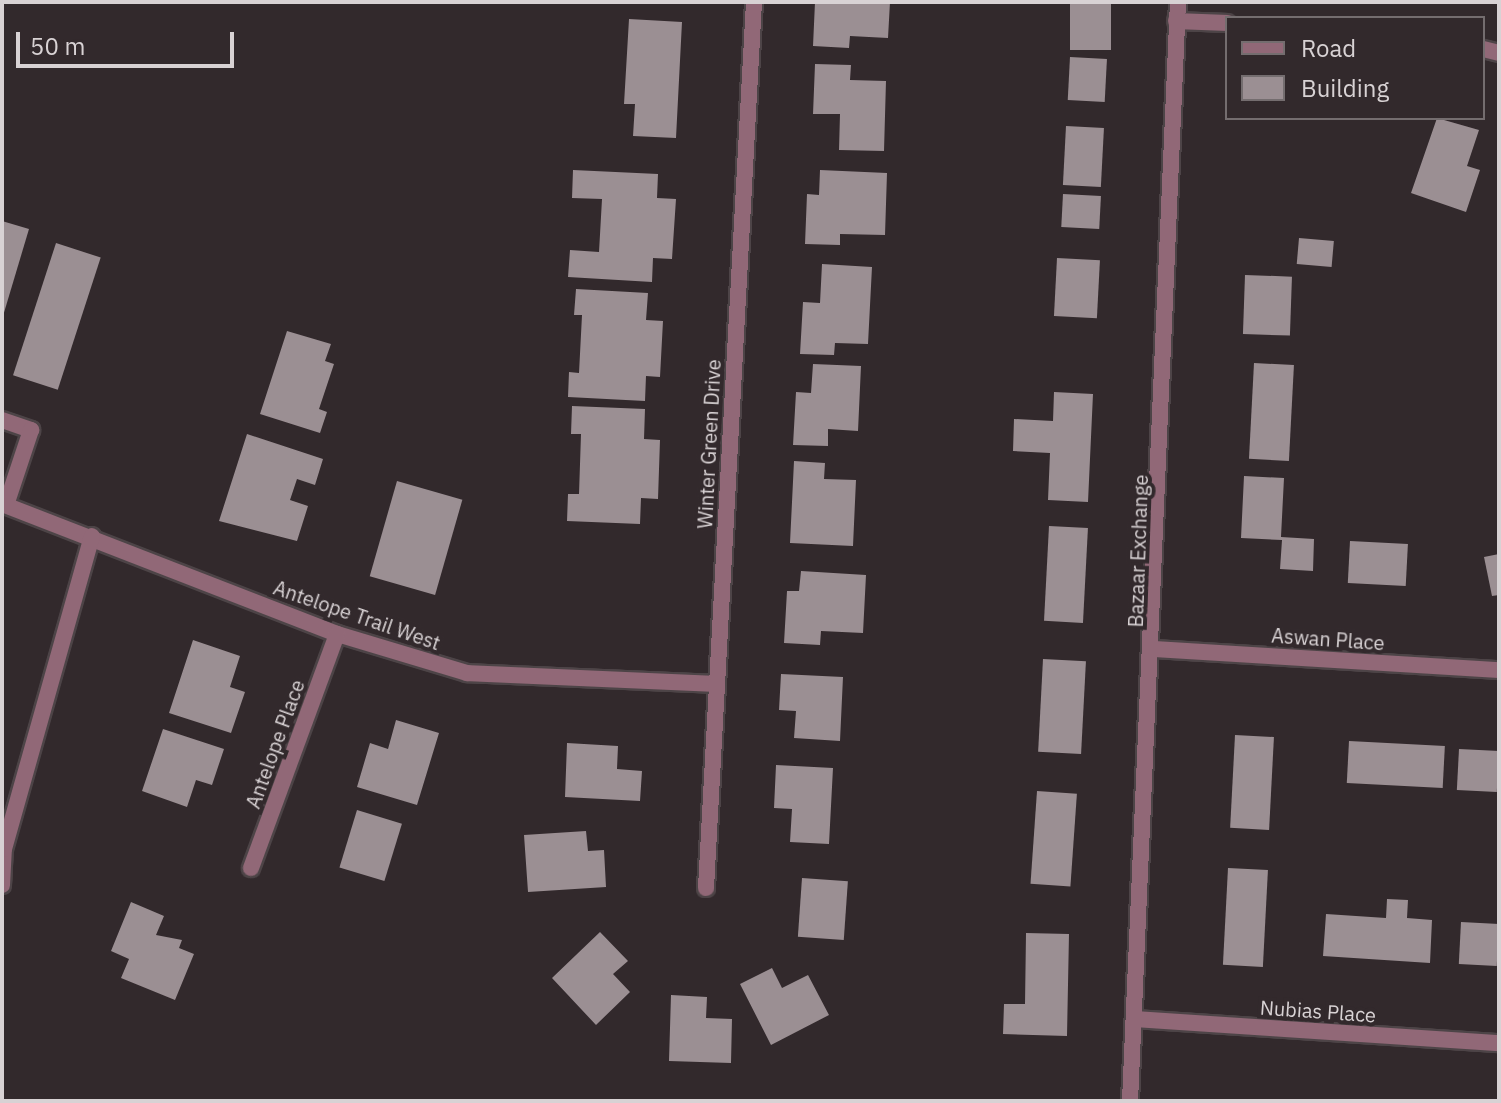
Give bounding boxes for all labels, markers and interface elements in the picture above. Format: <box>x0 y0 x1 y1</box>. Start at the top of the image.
scale bar <box>20 16 238 66</box>
legend <box>1225 16 1485 120</box>
text: 50 m <box>30 30 85 62</box>
text: Road <box>1301 32 1356 64</box>
text: Building <box>1301 72 1389 104</box>
street label: Winter Green Drive <box>693 359 725 529</box>
street label: Bazaar Exchange <box>1123 474 1153 628</box>
street label: Antelope Trail West <box>270 575 444 655</box>
street label: Aswan Place <box>1271 623 1385 655</box>
street label: Antelope Place <box>241 676 309 812</box>
street label: Nubias Place <box>1259 995 1377 1027</box>

